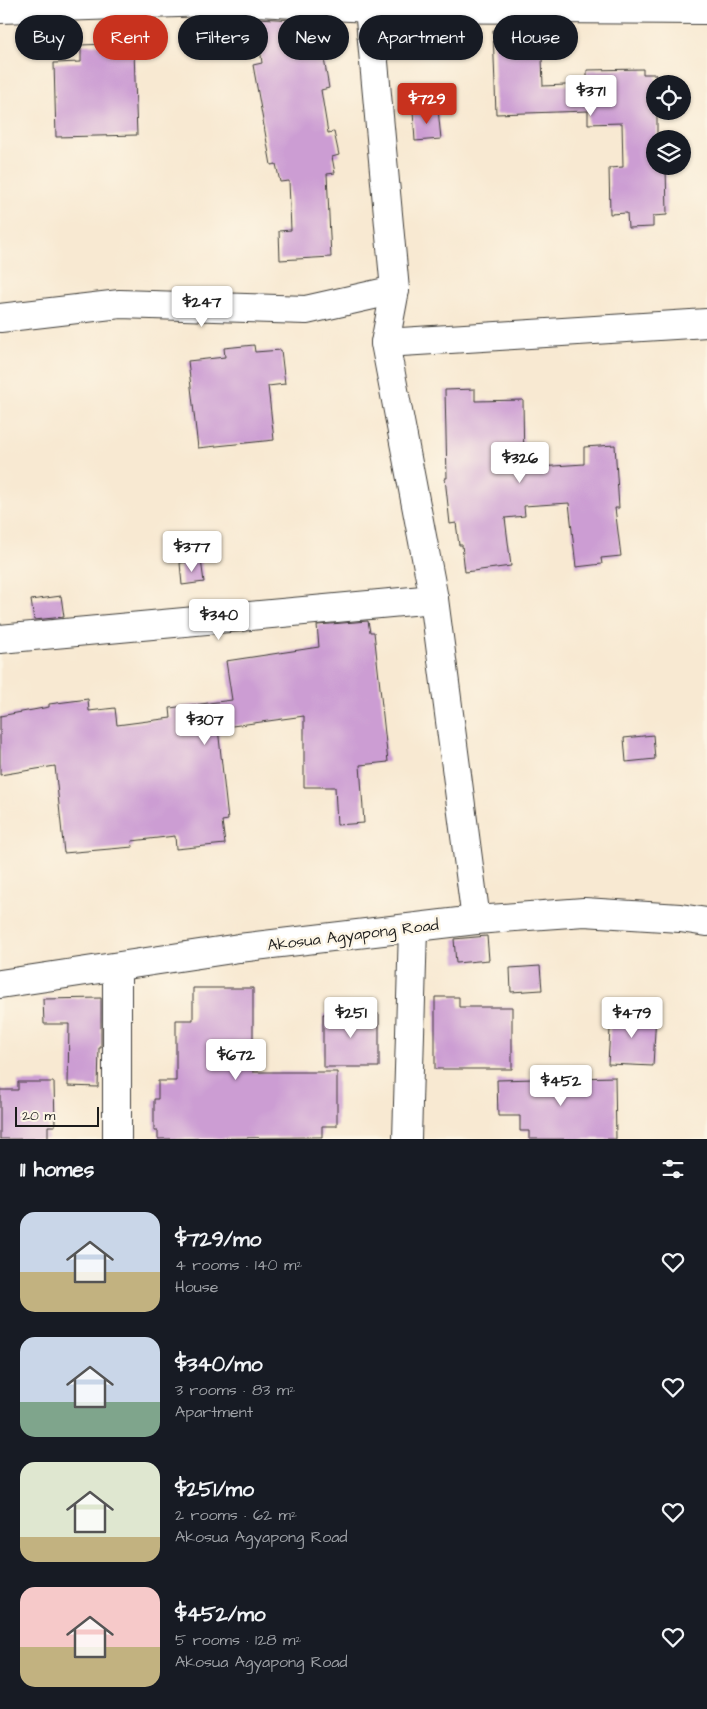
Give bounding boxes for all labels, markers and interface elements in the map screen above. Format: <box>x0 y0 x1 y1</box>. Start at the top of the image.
chip: Buy <box>15 15 83 60</box>
chip: Rent <box>93 15 168 60</box>
chip: Filters <box>178 15 268 60</box>
chip: New <box>278 15 349 60</box>
chip: Apartment <box>359 15 483 60</box>
chip: House <box>493 15 578 60</box>
pin: $371 <box>561 74 621 117</box>
map controls <box>646 75 691 175</box>
button: locate <box>646 75 691 120</box>
text: $371 <box>577 80 605 102</box>
pin: $729 <box>397 82 457 125</box>
text: $729 <box>408 88 446 110</box>
button: layers <box>646 130 691 175</box>
pin: $247 <box>172 286 232 328</box>
text: $247 <box>183 291 221 313</box>
pin: $326 <box>490 442 550 484</box>
text: $326 <box>502 447 538 469</box>
pin: $377 <box>162 530 222 573</box>
text: $377 <box>174 536 210 558</box>
pin: $340 <box>189 598 249 641</box>
text: $340 <box>200 604 238 626</box>
pin: $307 <box>175 704 235 746</box>
text: $307 <box>187 709 223 731</box>
street label: Akosua Agyapong Road <box>266 914 440 957</box>
pin: $251 <box>321 996 381 1039</box>
pin: $479 <box>602 996 662 1039</box>
text: $251 <box>335 1002 367 1024</box>
text: $479 <box>613 1002 651 1024</box>
pin: $672 <box>206 1038 266 1081</box>
text: $672 <box>217 1044 255 1066</box>
pin: $452 <box>531 1064 591 1107</box>
text: $452 <box>541 1070 581 1092</box>
scale bar <box>15 1104 99 1127</box>
text: 20 m <box>22 1106 55 1126</box>
text: 11 homes <box>20 1155 94 1184</box>
icon: filters <box>659 1155 687 1183</box>
text: $729/mo <box>175 1225 261 1254</box>
icon: home <box>60 1232 120 1292</box>
icon: heart <box>659 1248 687 1276</box>
text: 4 rooms · 140 m² <box>175 1254 303 1276</box>
text: House <box>175 1276 219 1298</box>
text: $340/mo <box>175 1350 263 1379</box>
icon: home <box>60 1357 120 1417</box>
icon: heart <box>659 1373 687 1401</box>
text: 3 rooms · 83 m² <box>175 1379 295 1401</box>
text: Apartment <box>175 1401 253 1423</box>
text: $251/mo <box>175 1475 254 1504</box>
icon: home <box>60 1482 120 1542</box>
icon: heart <box>659 1498 687 1526</box>
text: 2 rooms · 62 m² <box>175 1504 297 1526</box>
text: Akosua Agyapong Road <box>175 1526 348 1548</box>
text: $452/mo <box>175 1600 266 1629</box>
icon: home <box>60 1607 120 1667</box>
icon: heart <box>659 1623 687 1651</box>
text: 5 rooms · 128 m² <box>175 1629 302 1651</box>
text: Akosua Agyapong Road <box>175 1651 348 1673</box>

